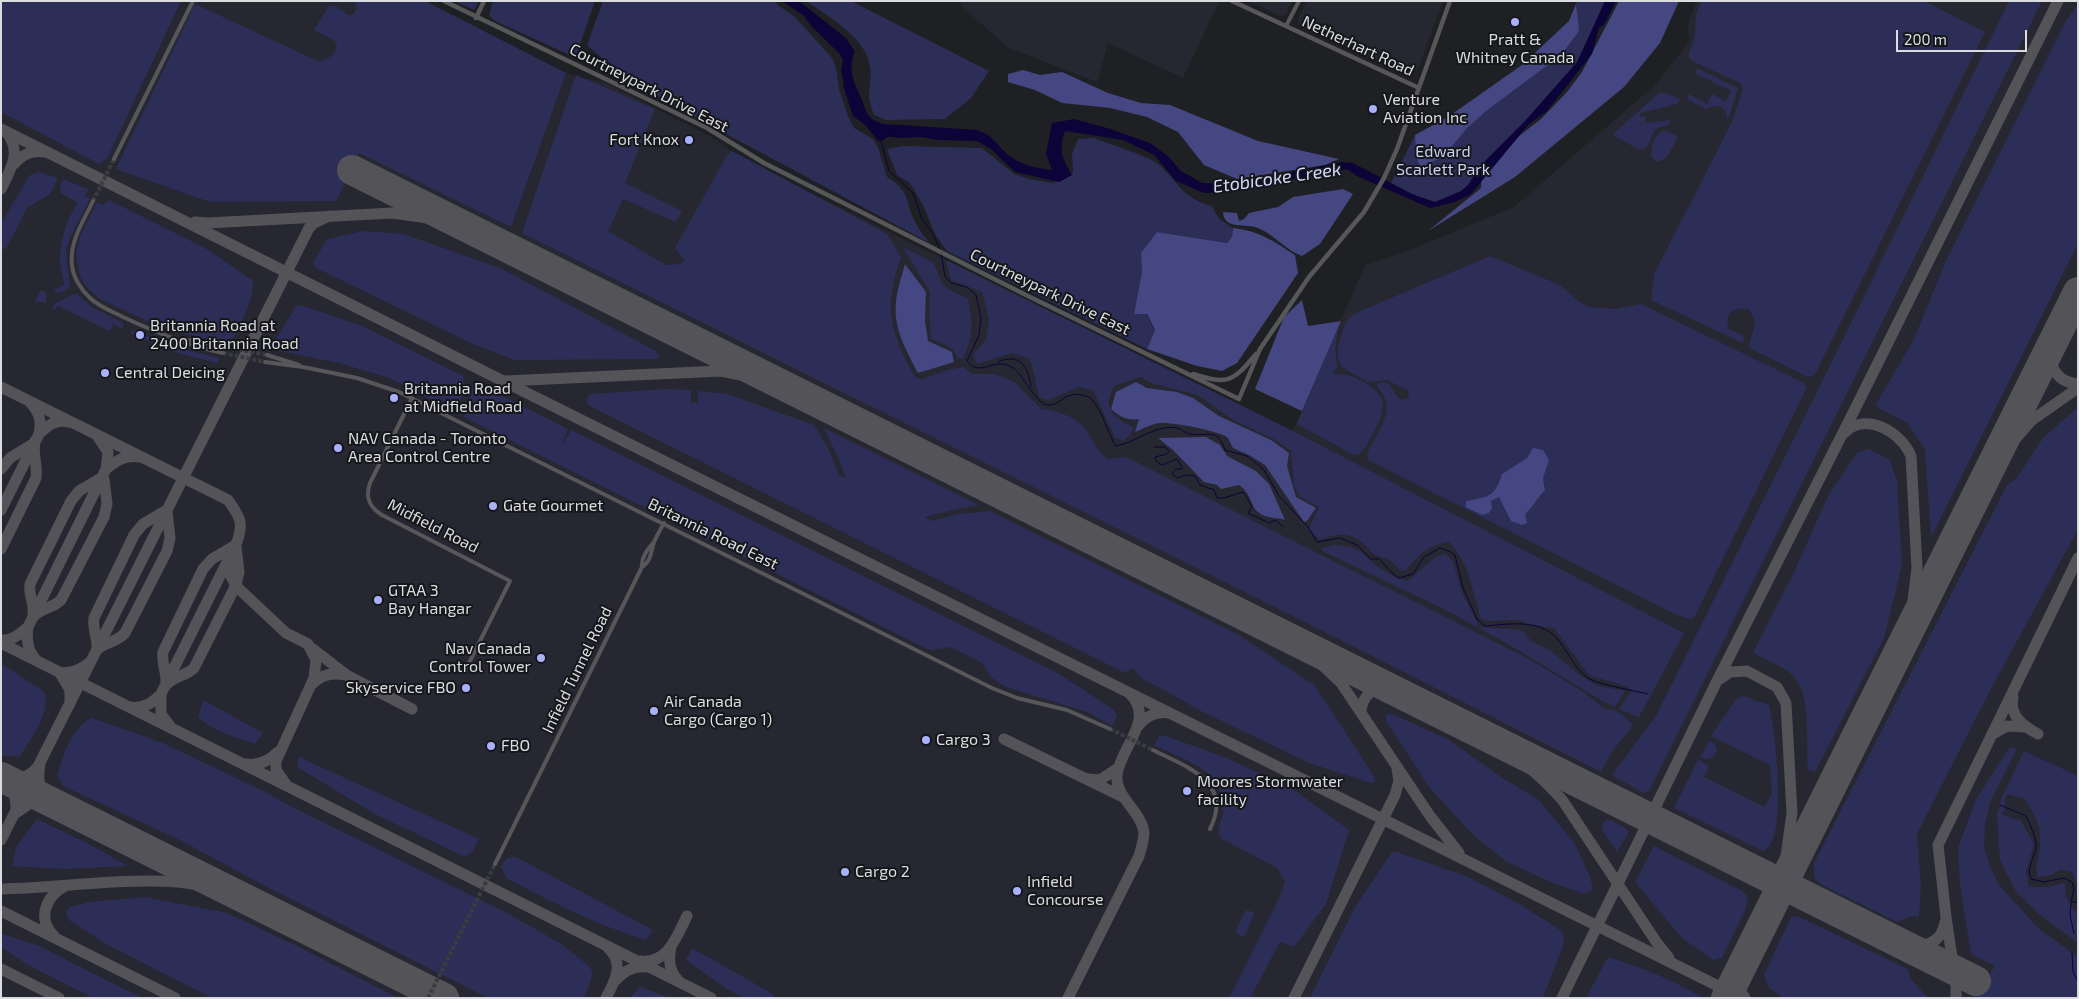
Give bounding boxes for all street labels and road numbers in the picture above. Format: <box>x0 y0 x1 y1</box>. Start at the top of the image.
street label: Netherhart Road <box>1299 12 1417 80</box>
street label: Courtneypark Drive East <box>566 40 732 136</box>
street label: Courtneypark Drive East <box>967 245 1133 339</box>
street label: Britannia Road East <box>645 494 781 574</box>
street label: Midfield Road <box>384 495 482 557</box>
street label: Infield Tunnel Road <box>538 604 616 736</box>

